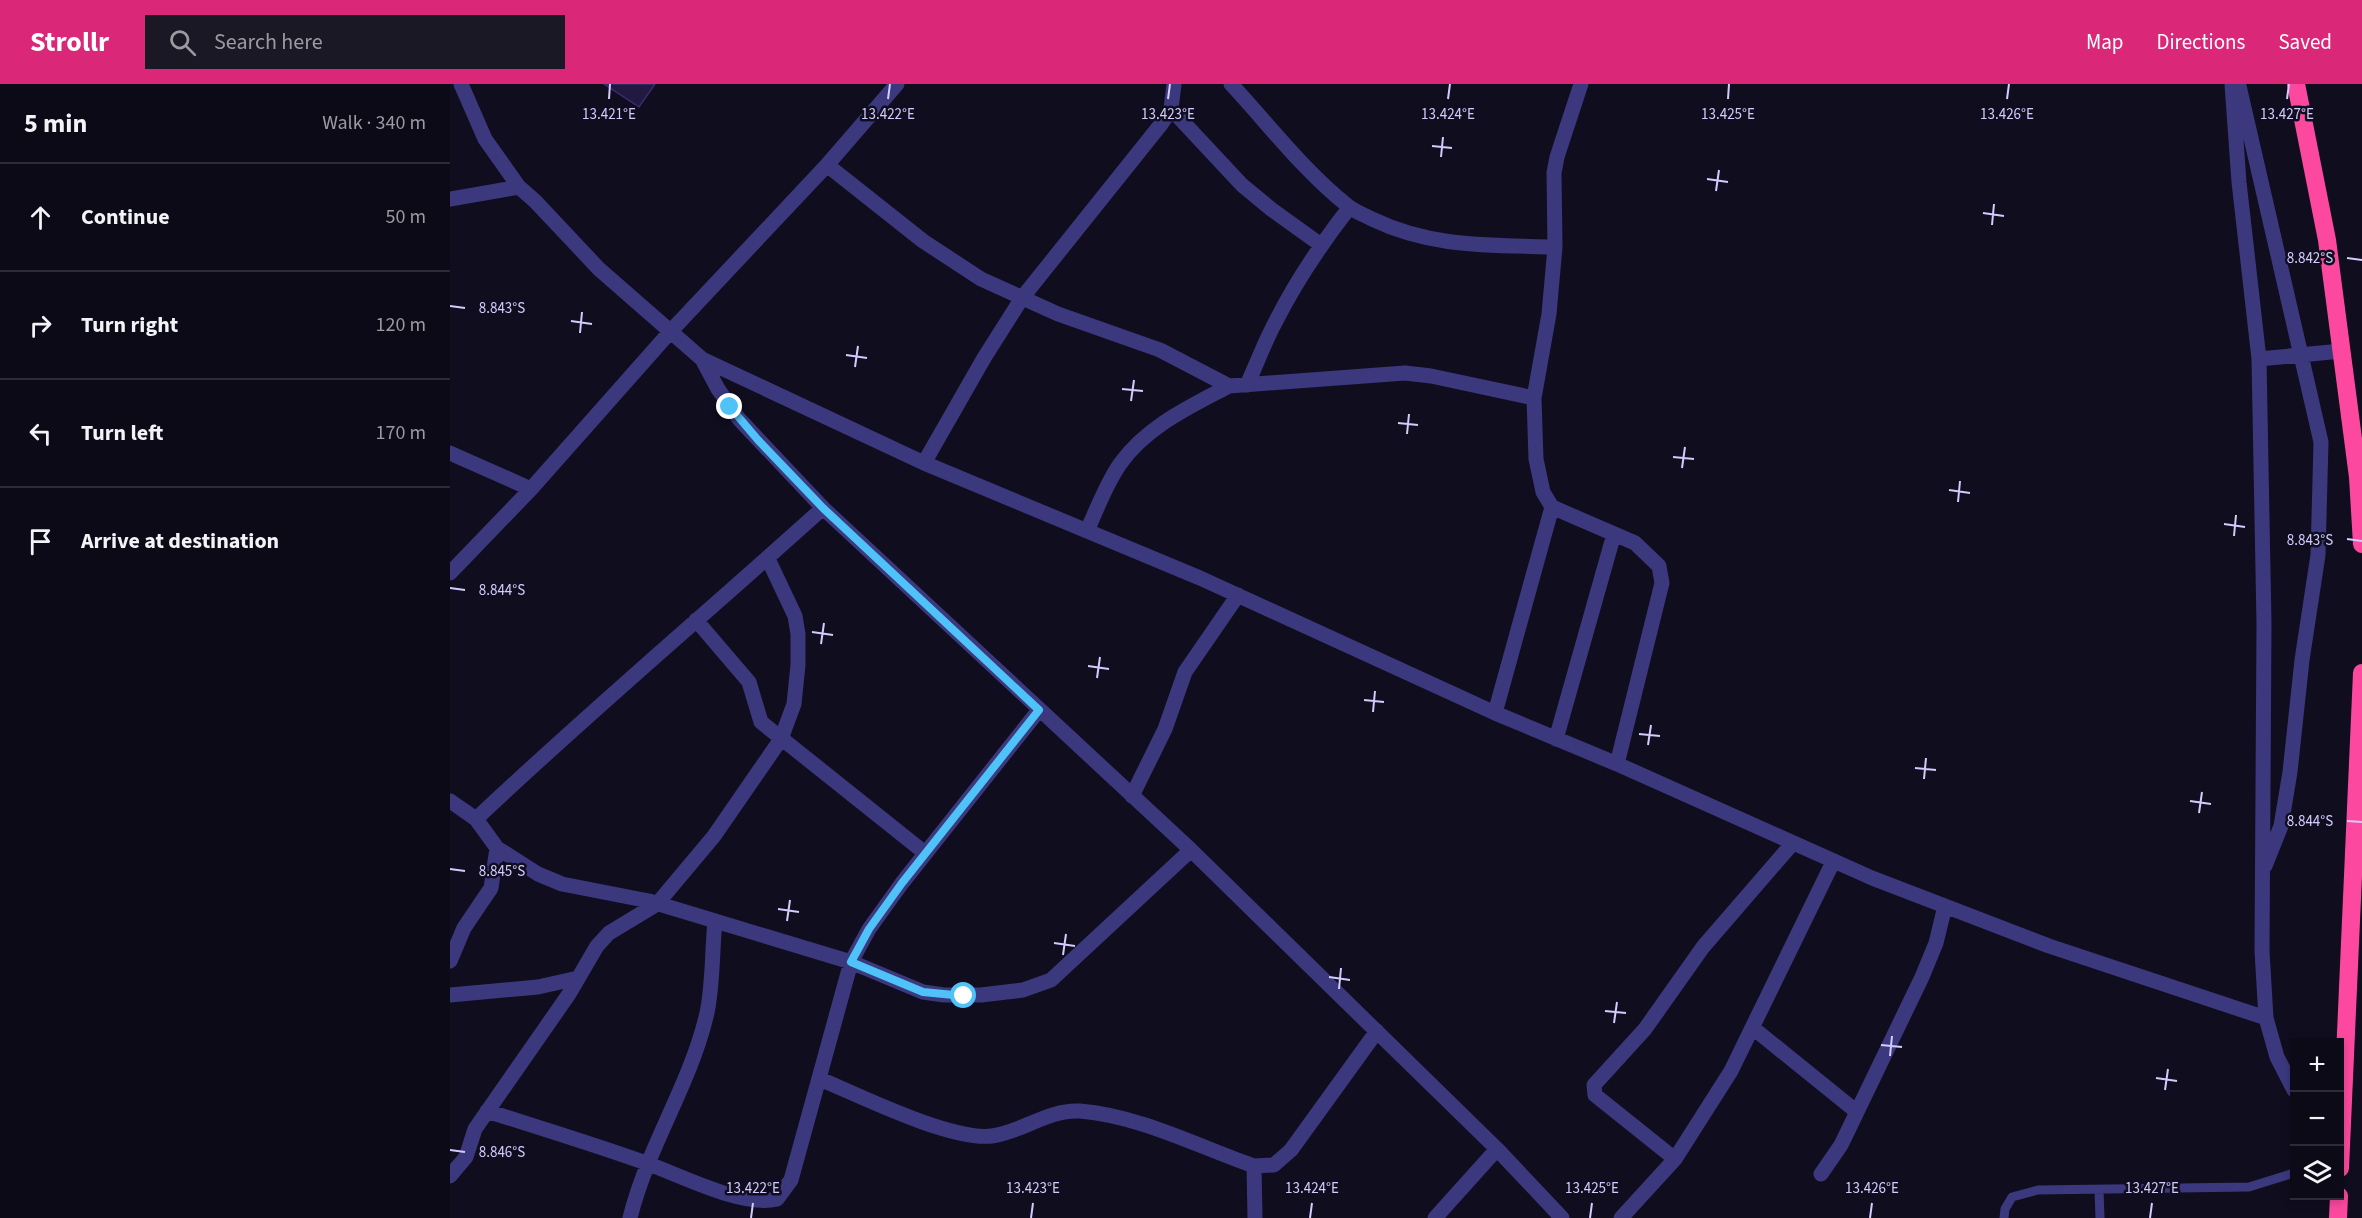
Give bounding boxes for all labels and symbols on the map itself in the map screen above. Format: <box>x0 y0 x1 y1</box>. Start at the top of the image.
text: 13.421°E <box>582 104 636 125</box>
text: 13.422°E <box>861 104 915 125</box>
text: 13.423°E <box>1141 104 1195 125</box>
text: 13.424°E <box>1421 104 1475 125</box>
text: 13.425°E <box>1701 104 1755 125</box>
text: 13.426°E <box>1980 104 2034 125</box>
text: 13.427°E <box>2260 104 2314 125</box>
text: 8.842°S <box>2287 248 2333 269</box>
text: 8.843°S <box>479 298 525 319</box>
route end <box>716 393 742 419</box>
text: 8.843°S <box>2287 530 2333 551</box>
text: 8.844°S <box>479 580 525 601</box>
text: 8.844°S <box>2287 811 2333 832</box>
text: 8.845°S <box>479 861 525 882</box>
route start <box>950 982 976 1008</box>
text: 8.846°S <box>479 1142 525 1163</box>
text: 13.422°E <box>726 1178 780 1199</box>
text: 13.423°E <box>1006 1178 1060 1199</box>
text: 13.424°E <box>1285 1178 1339 1199</box>
text: 13.425°E <box>1565 1178 1619 1199</box>
text: 13.426°E <box>1845 1178 1899 1199</box>
text: 13.427°E <box>2125 1178 2179 1199</box>

